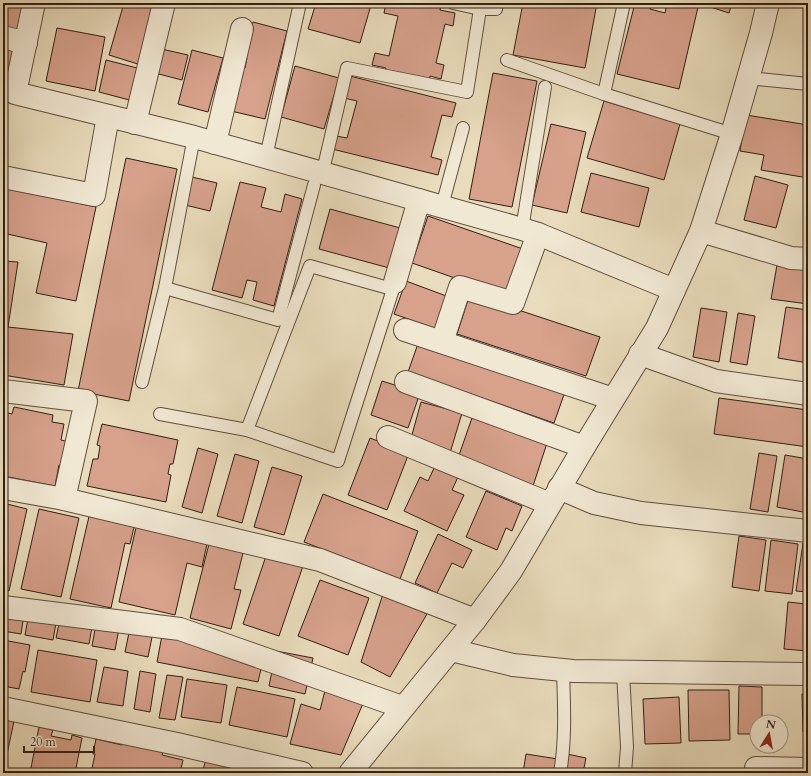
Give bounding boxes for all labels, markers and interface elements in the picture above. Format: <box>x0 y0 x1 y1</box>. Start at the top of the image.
north arrow <box>749 714 789 754</box>
text: N <box>765 716 777 733</box>
scale bar <box>24 728 94 754</box>
text: 20 m <box>30 734 57 750</box>

